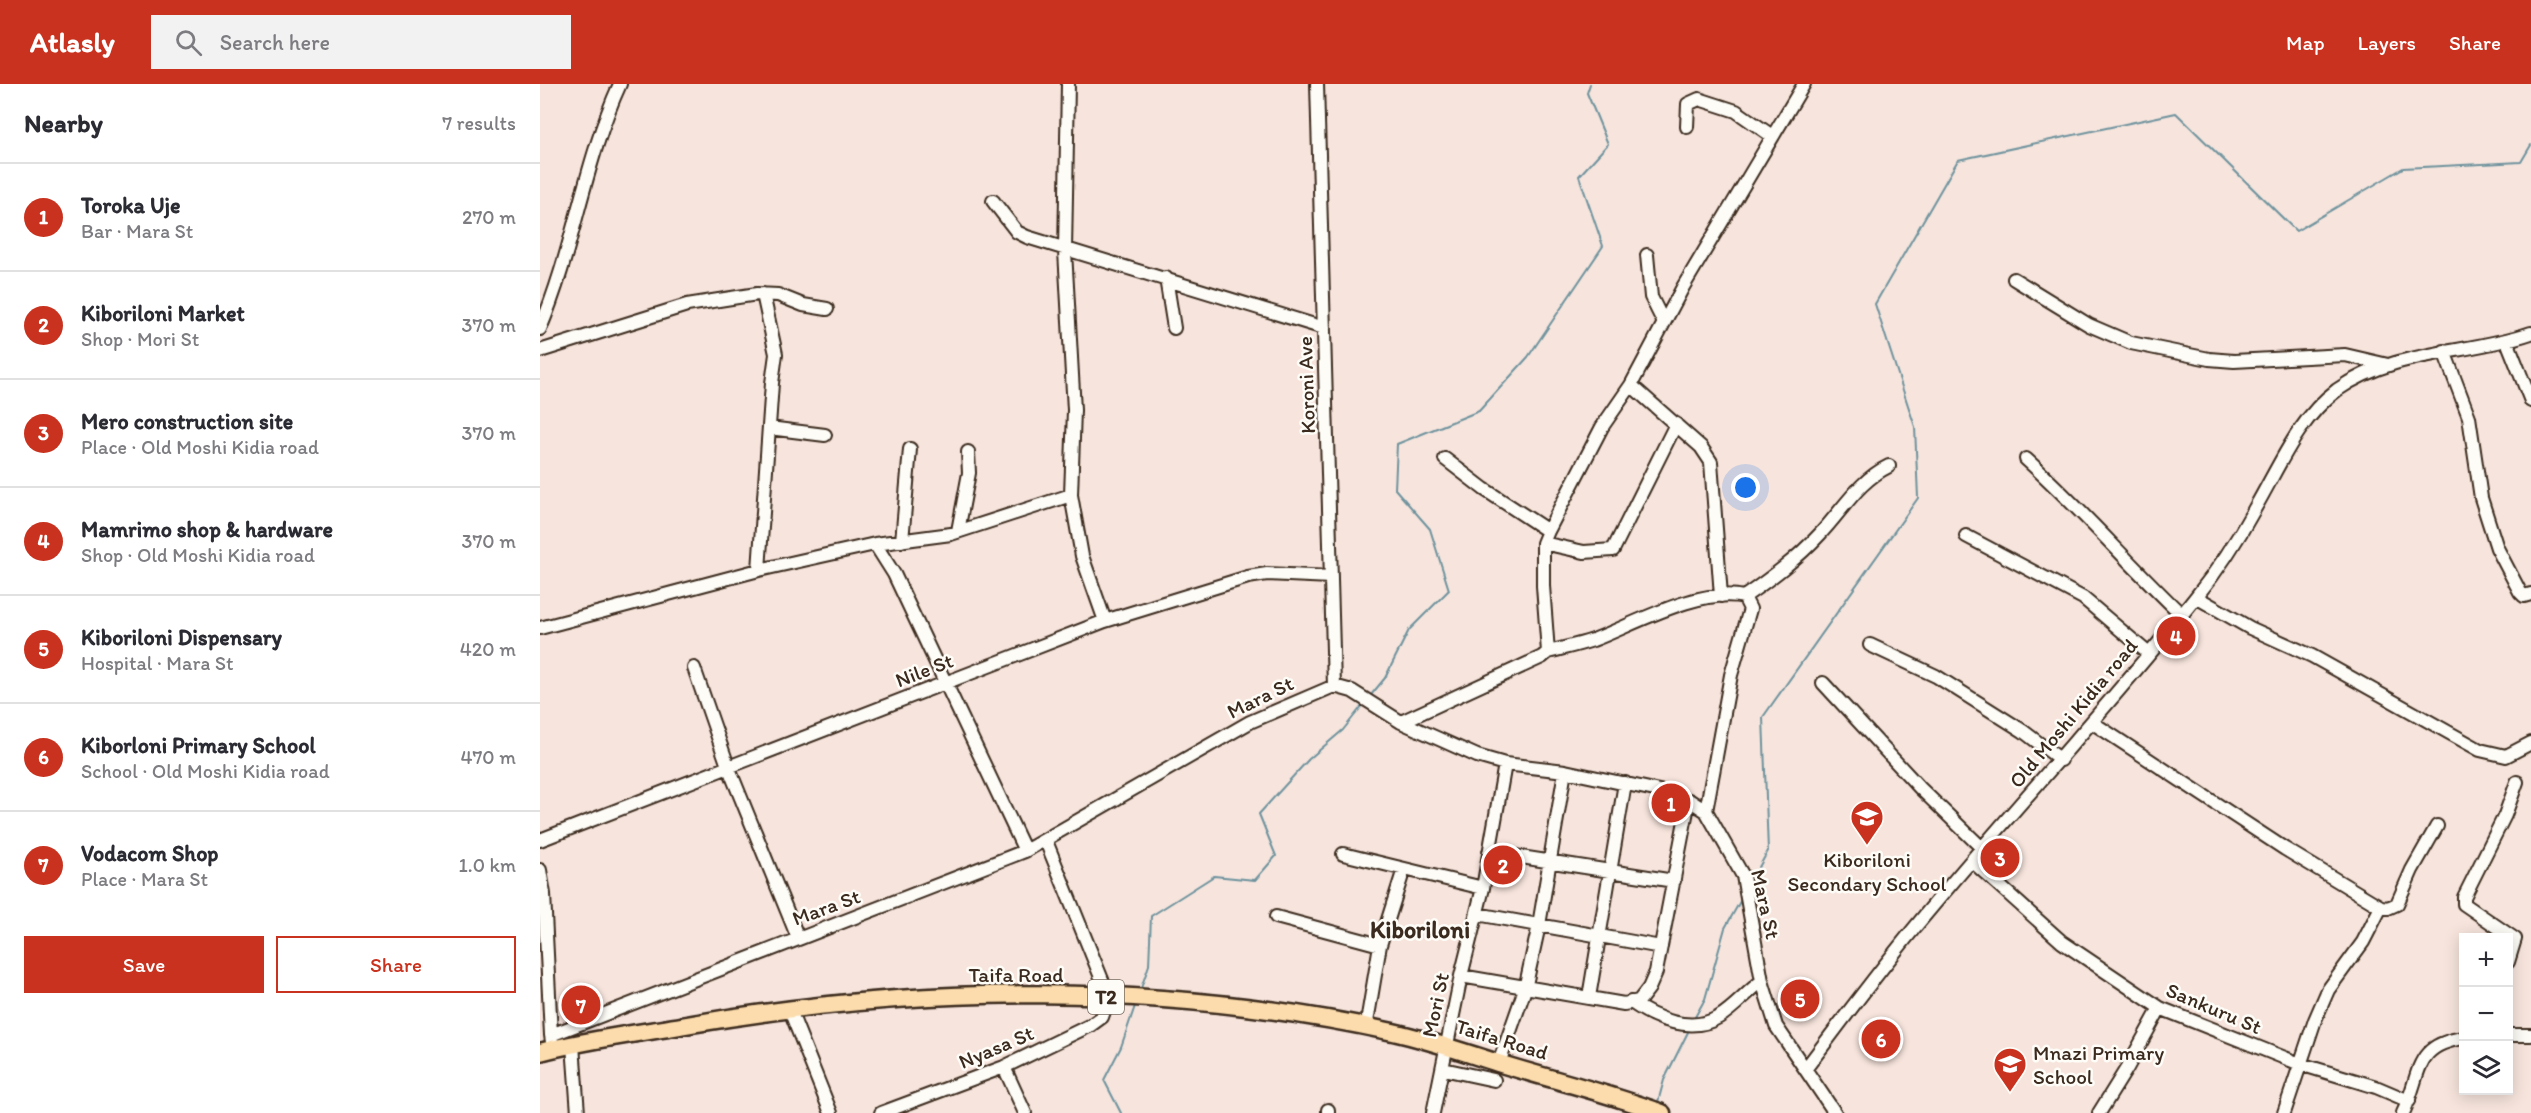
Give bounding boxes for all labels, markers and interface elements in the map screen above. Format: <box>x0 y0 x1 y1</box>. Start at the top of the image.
search box <box>151 15 571 69</box>
text: Atlasly <box>30 25 115 59</box>
icon: search <box>172 26 205 59</box>
text: Search here <box>220 29 330 56</box>
text: Map <box>2286 30 2325 55</box>
text: Layers <box>2358 30 2416 55</box>
text: Share <box>2449 30 2501 55</box>
text: Nearby <box>24 107 103 139</box>
text: 7 results <box>442 111 516 135</box>
text: Toroka Uje <box>81 192 180 219</box>
text: 1 <box>39 205 48 229</box>
text: 270 m <box>462 205 516 229</box>
text: Bar · Mara St <box>81 219 193 243</box>
text: Kiboriloni Market <box>81 300 245 327</box>
text: 2 <box>38 313 49 337</box>
text: 370 m <box>462 313 516 337</box>
text: Shop · Mori St <box>81 327 199 351</box>
street label: Koroni Ave <box>1292 336 1320 434</box>
text: Mero construction site <box>81 408 293 435</box>
text: 3 <box>38 421 49 445</box>
text: 370 m <box>462 421 516 445</box>
text: Place · Old Moshi Kidia road <box>81 435 319 459</box>
your location <box>1731 473 1760 502</box>
text: Mamrimo shop & hardware <box>81 516 333 543</box>
text: 4 <box>37 529 50 553</box>
text: 370 m <box>462 529 516 553</box>
text: Shop · Old Moshi Kidia road <box>81 543 315 567</box>
pin: 4 <box>2156 614 2196 658</box>
text: Kiboriloni Dispensary <box>81 624 282 651</box>
street label: Old Moshi Kidia road <box>2003 633 2143 793</box>
text: 5 <box>38 637 49 661</box>
text: 420 m <box>460 637 516 661</box>
street label: Nile St <box>892 648 957 692</box>
text: Hospital · Mara St <box>81 651 233 675</box>
street label: Mara St <box>1223 670 1297 724</box>
text: Kiborloni Primary School <box>81 732 316 759</box>
text: 6 <box>38 745 49 769</box>
text: 470 m <box>460 745 516 769</box>
text: School · Old Moshi Kidia road <box>81 759 330 783</box>
pin: 1 <box>1652 780 1690 826</box>
school or university icon: Kiboriloni Secondary School <box>1849 799 1885 846</box>
pin: 3 <box>1980 836 2020 880</box>
text: Vodacom Shop <box>81 840 218 867</box>
pin: 2 <box>1484 842 1522 888</box>
place label: Kiboriloni Secondary School <box>1787 847 1947 896</box>
text: 7 <box>39 853 48 877</box>
text: 1.0 km <box>459 853 516 877</box>
text: Place · Mara St <box>81 867 208 891</box>
street label: Mara St <box>1746 867 1786 941</box>
street label: Mara St <box>789 883 864 931</box>
district label: Kiboriloni <box>1370 915 1470 944</box>
map controls <box>2459 933 2513 1095</box>
button: + <box>2459 933 2513 987</box>
button: Save <box>24 936 264 993</box>
button: Share <box>276 936 516 993</box>
street label: Taifa Road <box>969 962 1063 987</box>
street label: Mori St <box>1416 970 1454 1040</box>
pin: 5 <box>1780 976 1820 1022</box>
street label: Sankuru St <box>2163 977 2266 1039</box>
road number: T2 <box>1088 980 1124 1014</box>
pin: 7 <box>562 982 600 1028</box>
button: − <box>2459 987 2513 1041</box>
street label: Taifa Road <box>1453 1013 1551 1065</box>
pin: 6 <box>1862 1016 1900 1062</box>
street label: Nyasa St <box>955 1020 1037 1074</box>
place label: Mnazi Primary School <box>2033 1040 2164 1089</box>
button: layers <box>2459 1041 2513 1095</box>
school or university icon: Mnazi Primary School <box>1992 1046 2028 1093</box>

